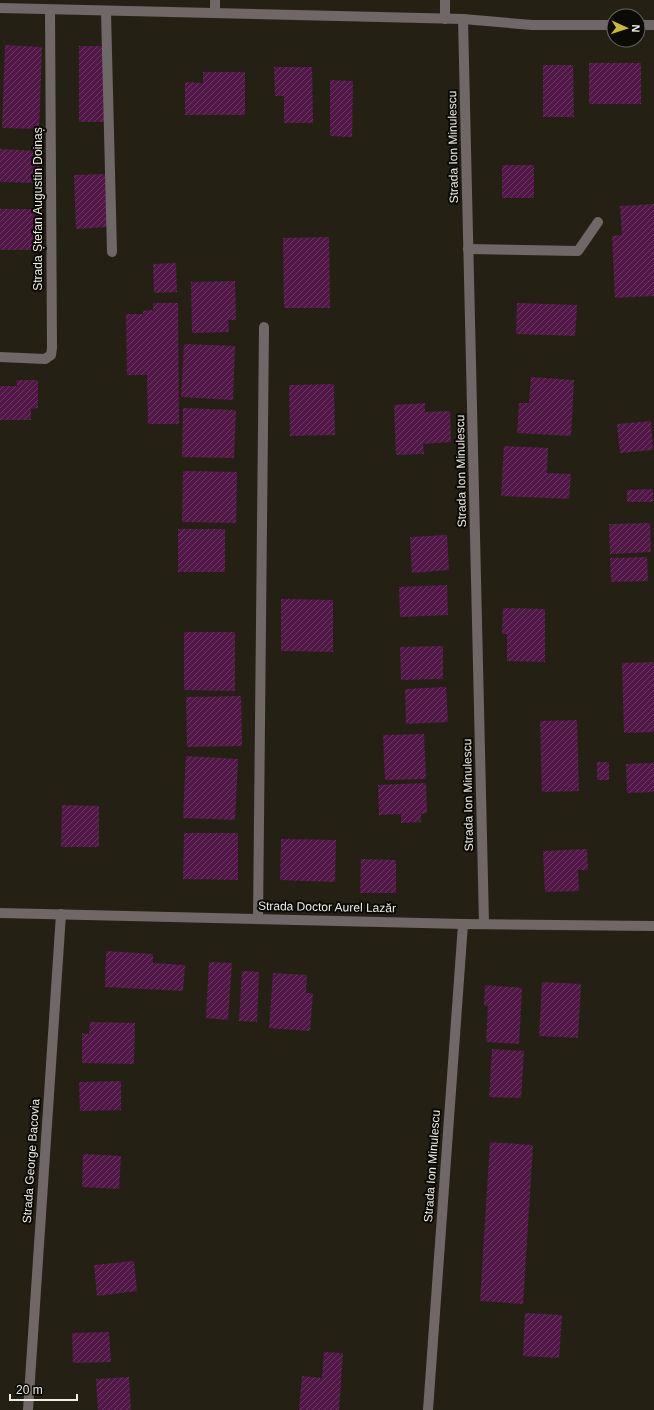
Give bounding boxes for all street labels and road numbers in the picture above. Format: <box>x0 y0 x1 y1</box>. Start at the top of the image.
street label: Strada Ion Minulescu <box>445 91 461 203</box>
street label: Strada Ștefan Augustin Doinaș <box>31 127 45 291</box>
street label: Strada Ion Minulescu <box>453 415 469 527</box>
street label: Strada Ion Minulescu <box>460 739 476 851</box>
street label: Strada Doctor Aurel Lazăr <box>258 899 396 915</box>
street label: Strada George Bacovia <box>20 1098 42 1224</box>
street label: Strada Ion Minulescu <box>421 1109 443 1223</box>

